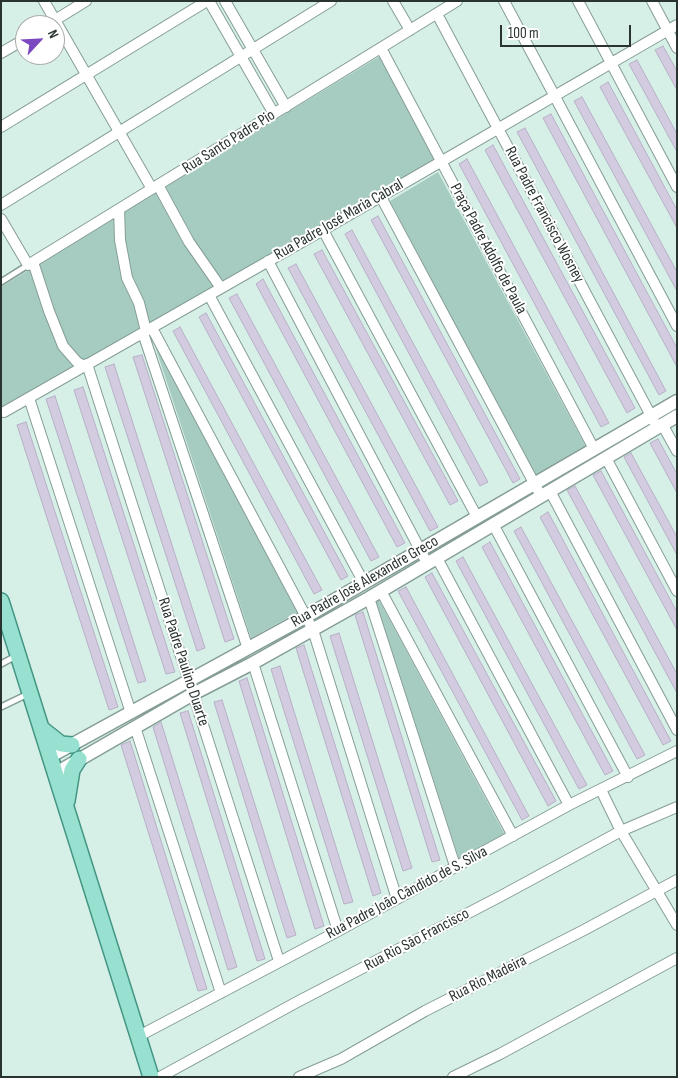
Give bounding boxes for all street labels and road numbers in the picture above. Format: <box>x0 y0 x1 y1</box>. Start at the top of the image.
street label: Rua Santo Padre Pio <box>179 106 279 178</box>
street label: Rua Padre Francisco Wosney <box>500 144 588 286</box>
street label: Rua Padre José Maria Cabral <box>271 175 407 265</box>
street label: Praça Padre Adolfo de Paula <box>445 180 531 318</box>
street label: Rua Padre José Alexandre Greco <box>288 532 442 632</box>
street label: Rua Padre Paulino Duarte <box>153 595 213 729</box>
street label: Rua Padre João Cândido de S. Silva <box>323 842 491 944</box>
street label: Rua Rio São Francisco <box>361 904 473 976</box>
street label: Rua Rio Madeira <box>446 951 530 1007</box>

